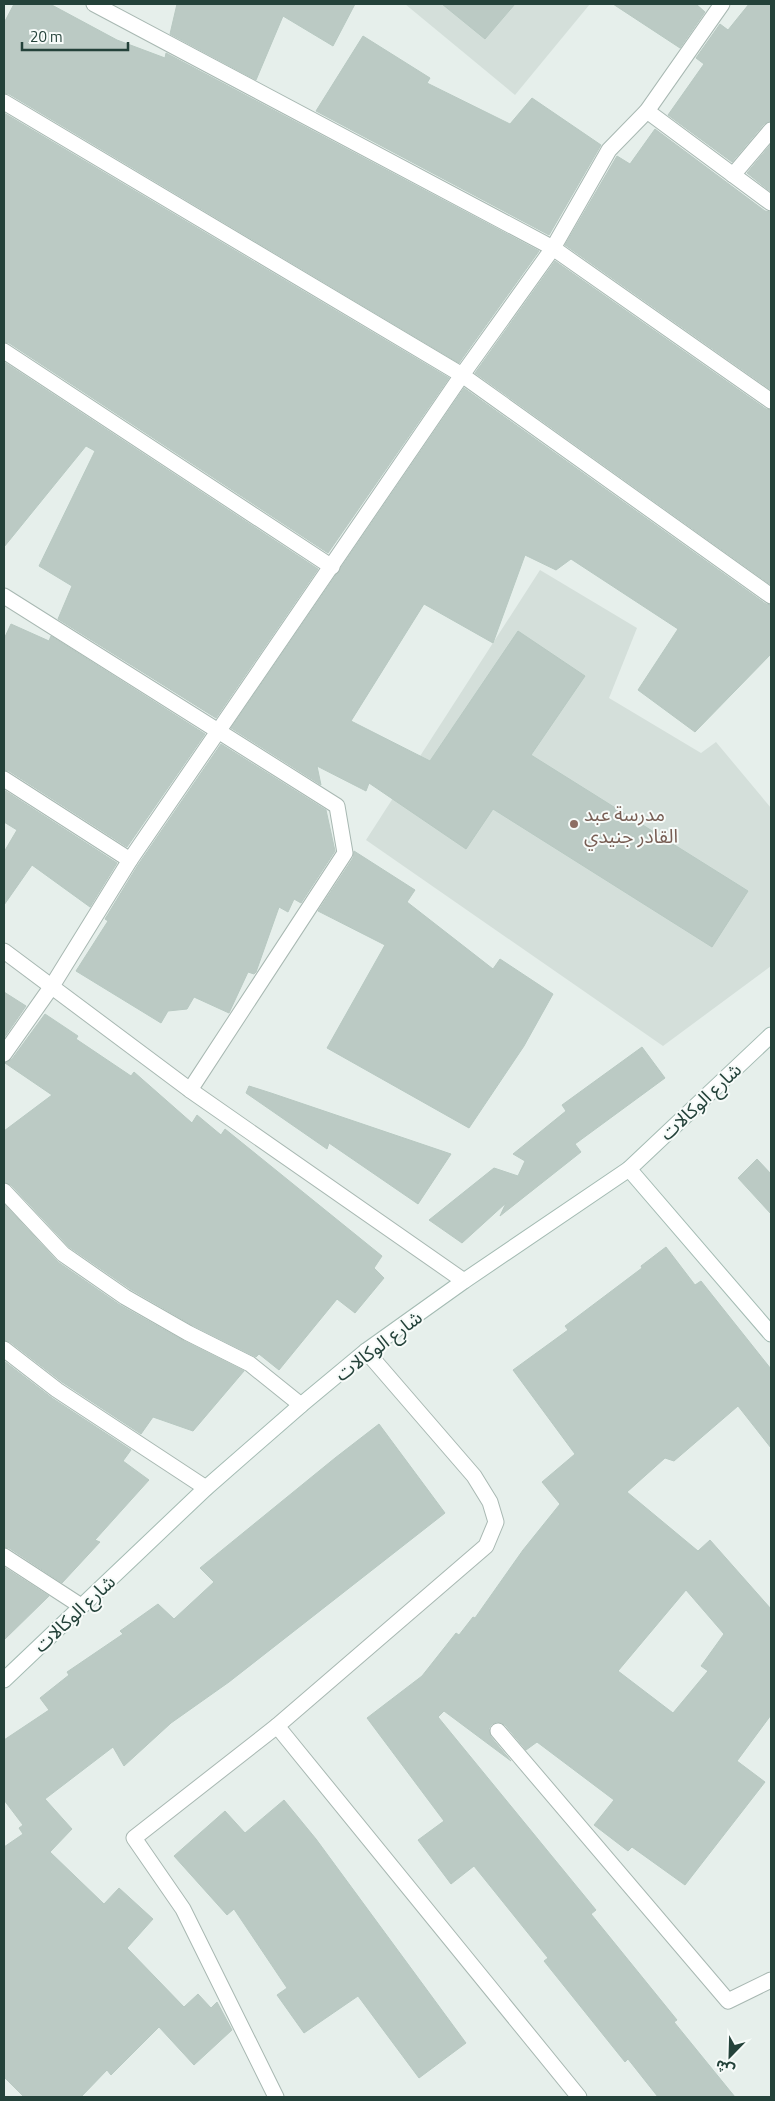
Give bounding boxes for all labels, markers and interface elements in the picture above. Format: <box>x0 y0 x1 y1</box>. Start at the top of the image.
scale bar <box>22 20 129 52</box>
text: 20 m <box>30 25 63 48</box>
place label: مدرسة عبد القادر جنيدي <box>584 799 678 851</box>
marker: مدرسة عبد القادر جنيدي <box>568 818 580 830</box>
street label: شارع الوكالات <box>652 1055 748 1147</box>
street label: شارع الوكالات <box>328 1302 428 1388</box>
street label: شارع الوكالات <box>26 1567 122 1659</box>
north arrow <box>705 2031 755 2081</box>
text: ش <box>712 2055 738 2082</box>

